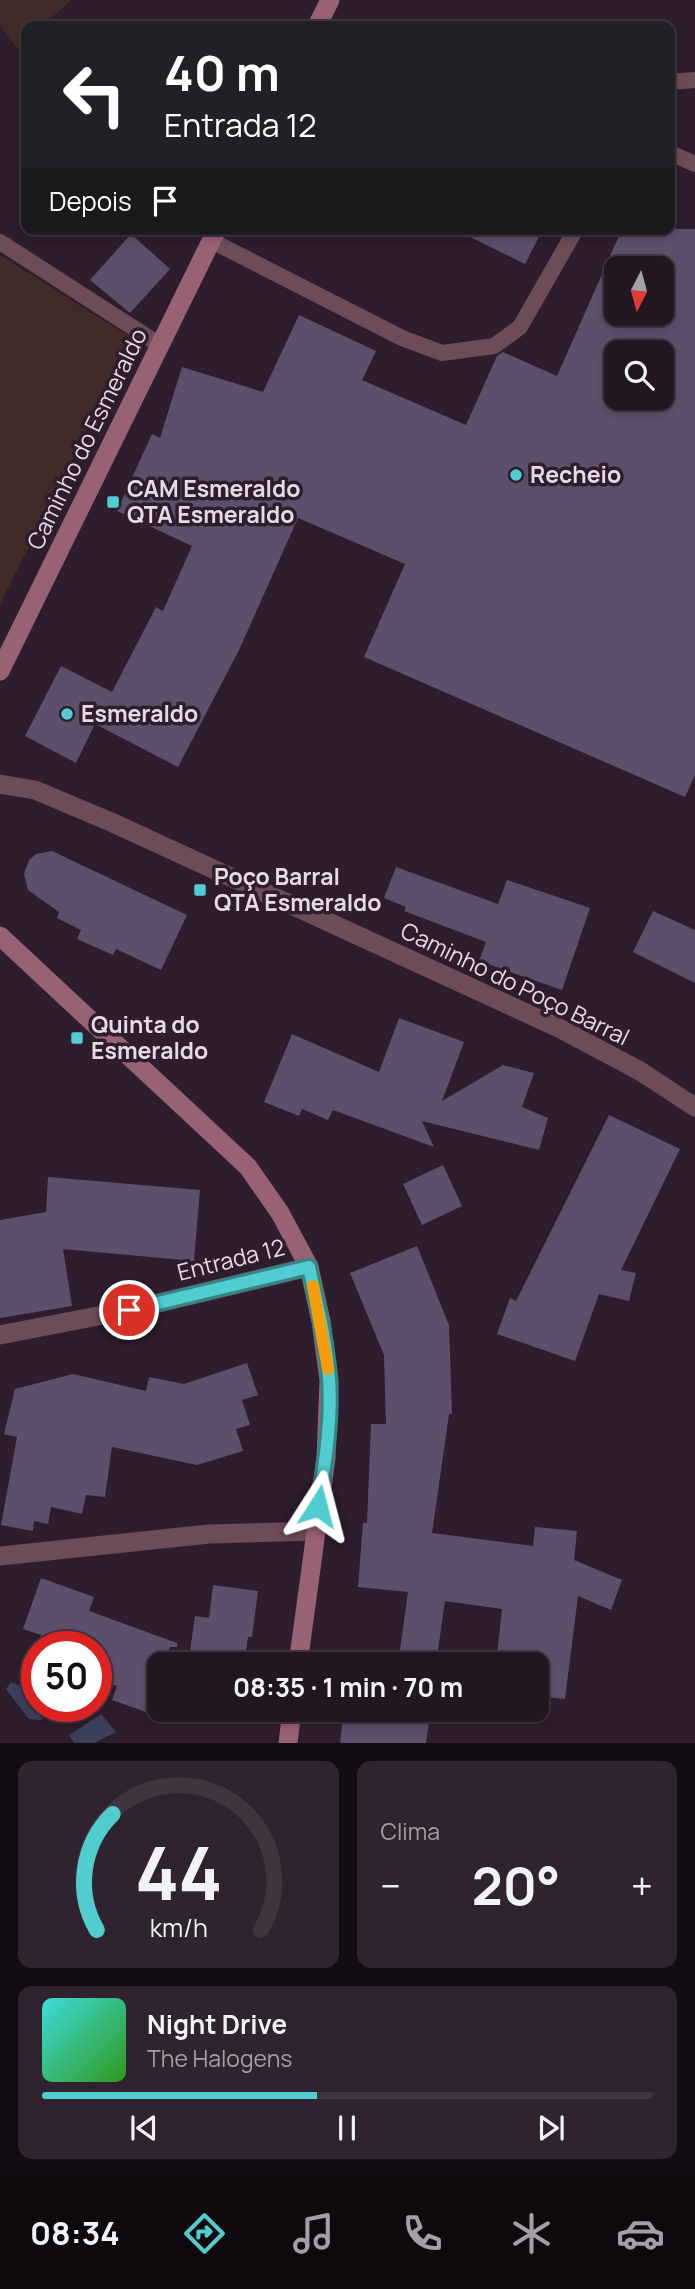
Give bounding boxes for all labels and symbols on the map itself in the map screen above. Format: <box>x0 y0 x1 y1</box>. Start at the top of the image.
north arrow <box>604 256 674 326</box>
street label: Caminho do Esmeraldo <box>19 322 154 555</box>
place label: Recheio <box>530 458 621 490</box>
marker: Recheio <box>508 467 524 483</box>
place label: CAM Esmeraldo QTA Esmeraldo <box>127 472 300 530</box>
marker: CAM Esmeraldo QTA Esmeraldo <box>105 494 121 510</box>
place label: Esmeraldo <box>81 697 198 729</box>
marker: Esmeraldo <box>59 706 75 722</box>
place label: Poço Barral QTA Esmeraldo <box>214 860 382 918</box>
marker: Poço Barral QTA Esmeraldo <box>192 882 208 898</box>
street label: Caminho do Poço Barral <box>396 914 635 1052</box>
place label: Quinta do Esmeraldo <box>91 1008 208 1066</box>
marker: Quinta do Esmeraldo <box>69 1030 85 1046</box>
street label: Entrada 12 <box>174 1230 288 1288</box>
pin <box>99 1280 159 1340</box>
position arrow <box>281 1469 355 1543</box>
speed limit sign: 50 <box>21 1631 112 1722</box>

